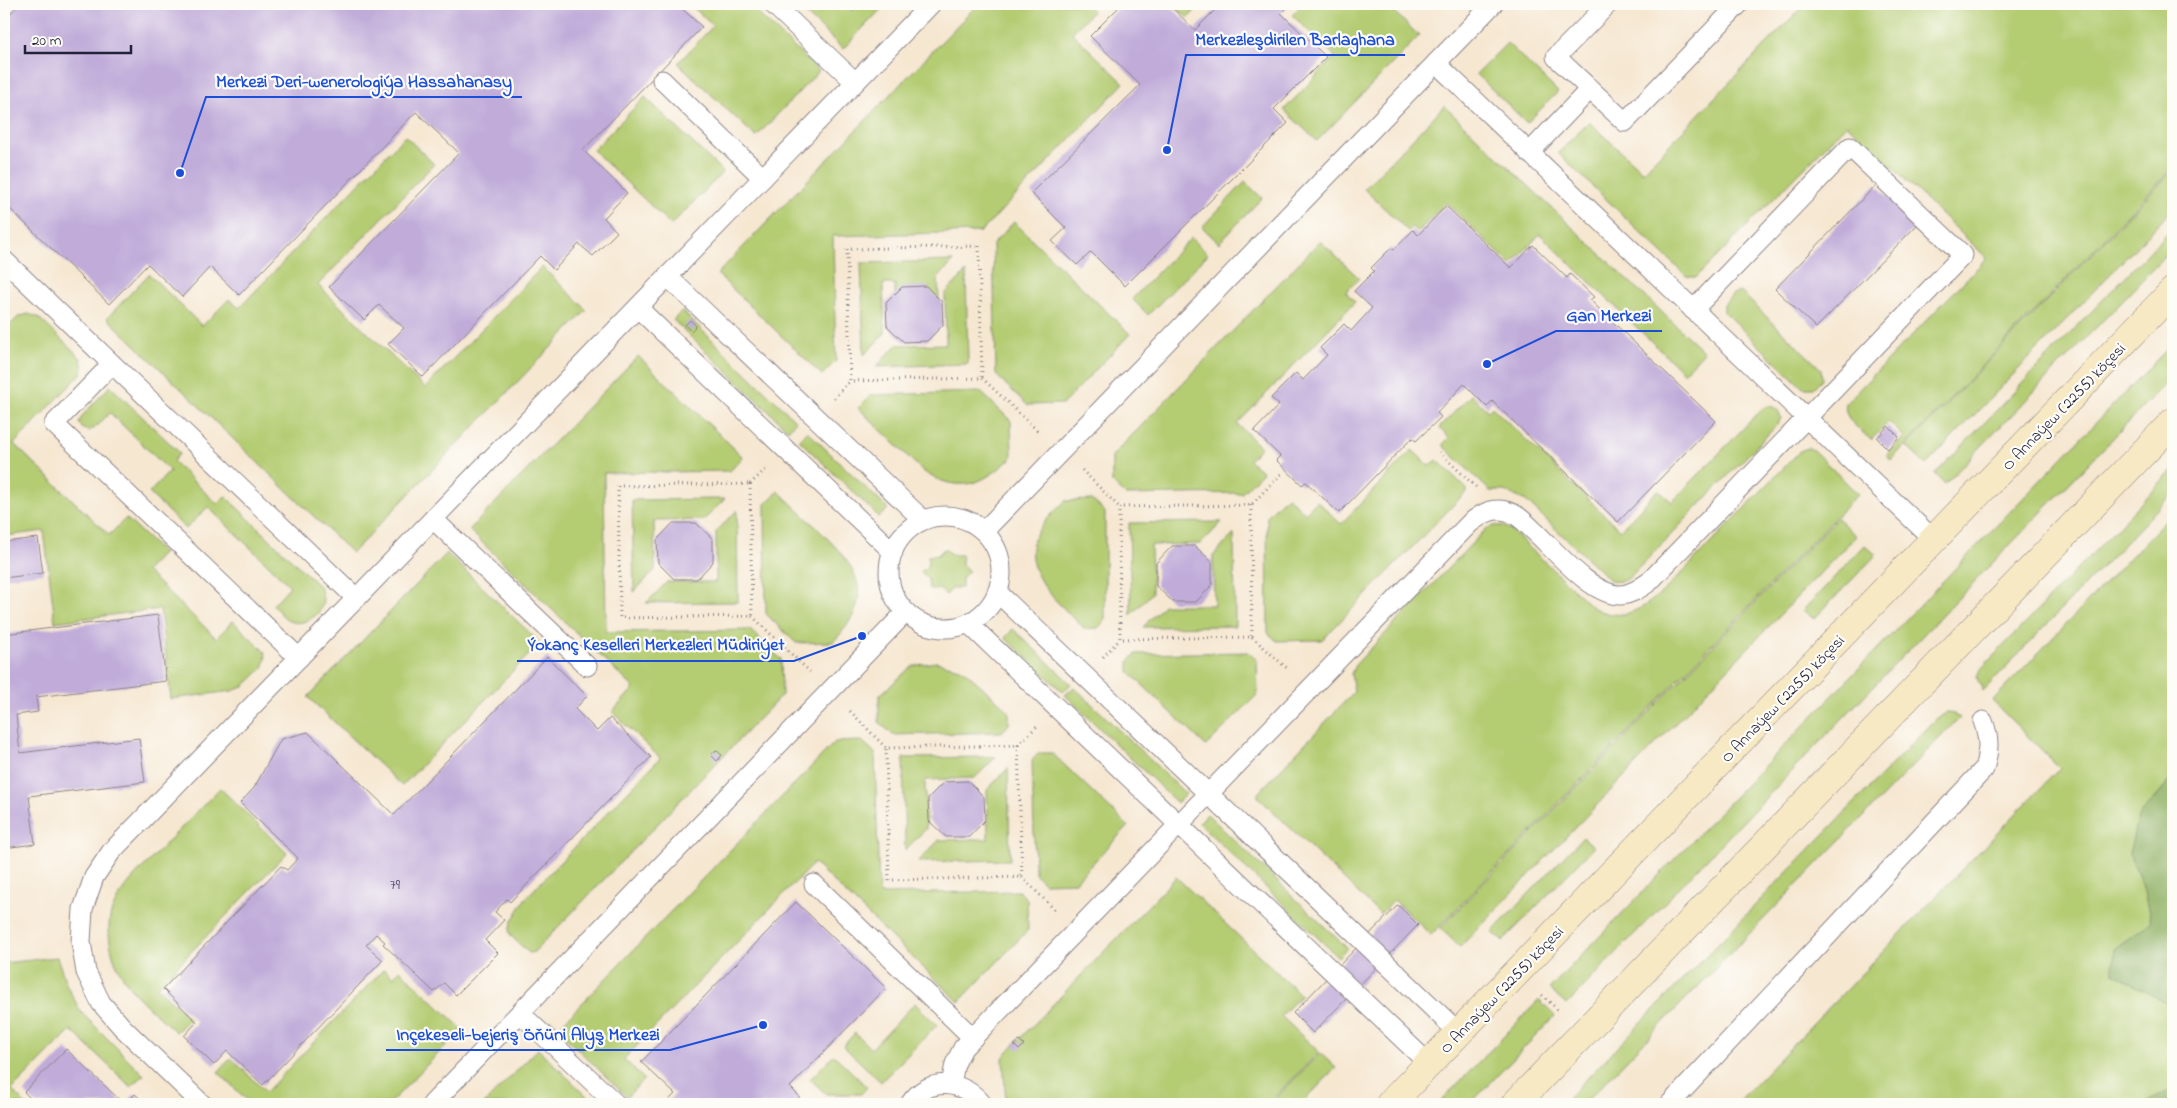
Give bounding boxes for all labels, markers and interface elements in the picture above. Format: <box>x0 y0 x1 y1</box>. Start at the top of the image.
scale bar <box>25 22 131 54</box>
callout: Merkezleşdirilen Barlaghana <box>1186 22 1405 55</box>
text: Merkezleşdirilen Barlaghana <box>1195 28 1395 55</box>
text: 20 m <box>32 30 62 52</box>
callout: Merkezi Deri-wenerologiýa Hassahanasy <box>206 64 522 97</box>
text: Merkezi Deri-wenerologiýa Hassahanasy <box>216 70 512 97</box>
callout: Gan Merkezi <box>1556 298 1662 331</box>
text: Gan Merkezi <box>1566 304 1652 330</box>
street label: O Annaýew (2255) köçesi <box>1997 338 2132 477</box>
callout: Ýokanç Keselleri Merkezleri Müdiriýet <box>517 628 794 661</box>
street label: O Annaýew (2255) köçesi <box>1716 630 1851 769</box>
text: Ýokanç Keselleri Merkezleri Müdiriýet <box>527 633 785 660</box>
house number: 79 <box>390 875 401 896</box>
street label: O Annaýew (2255) köçesi <box>1435 921 1570 1060</box>
callout: Inçekeseli-bejeriş Öňüni Alyş Merkezi <box>386 1017 670 1050</box>
text: Inçekeseli-bejeriş Öňüni Alyş Merkezi <box>396 1023 660 1050</box>

